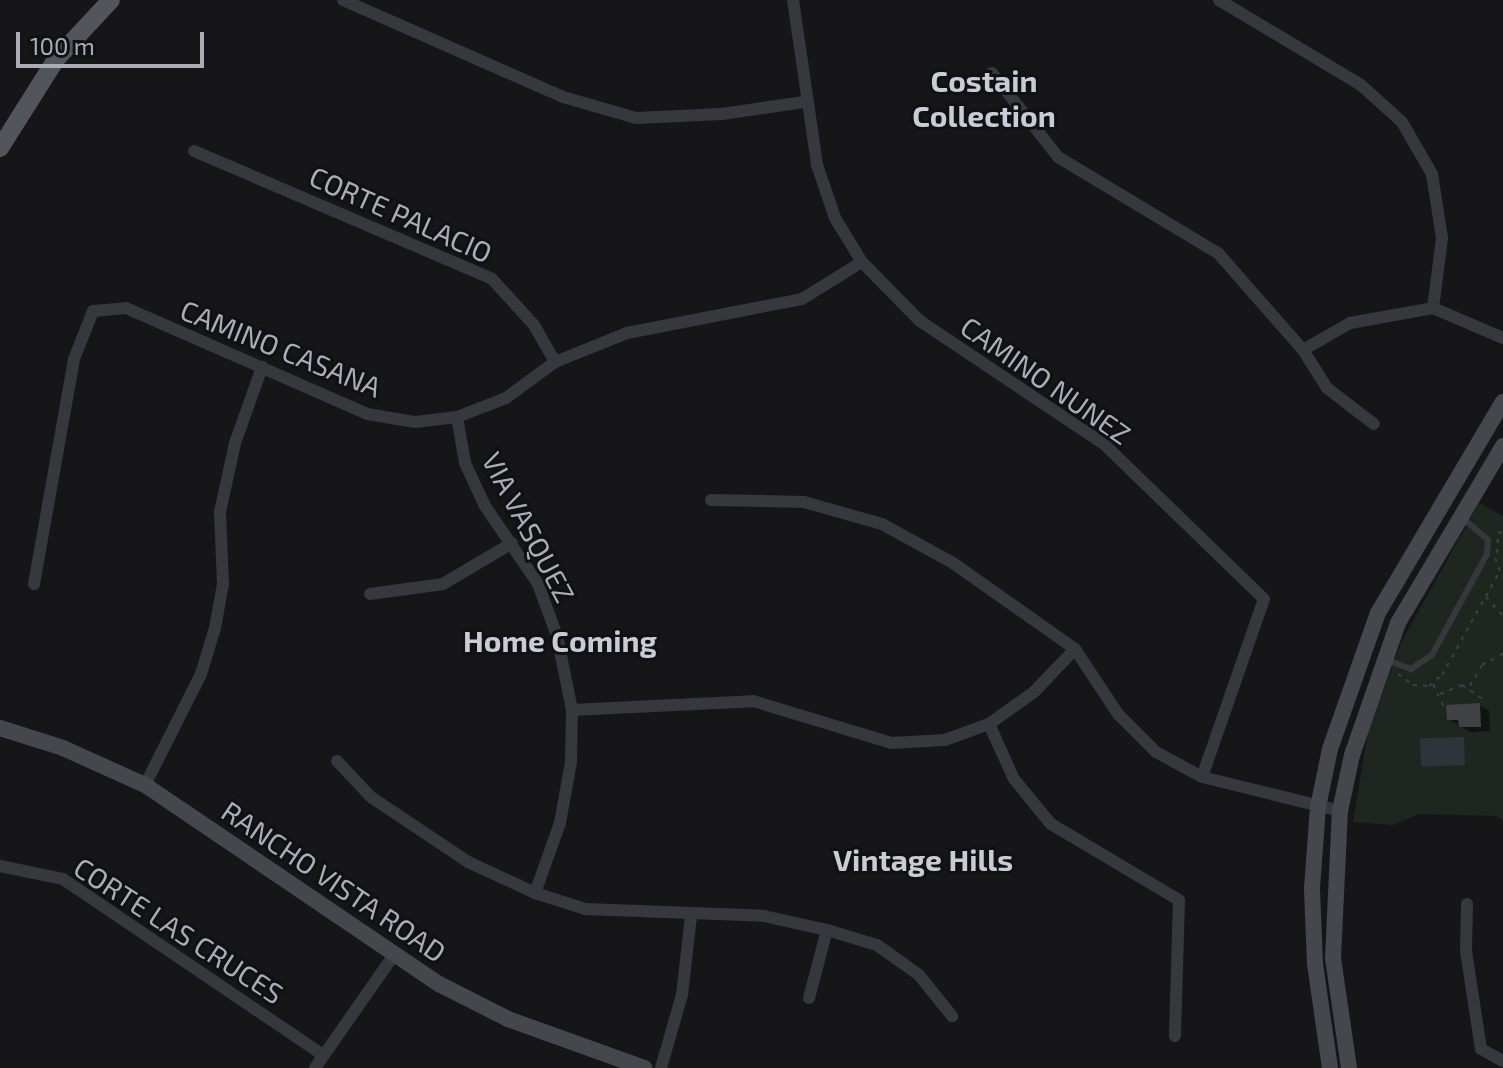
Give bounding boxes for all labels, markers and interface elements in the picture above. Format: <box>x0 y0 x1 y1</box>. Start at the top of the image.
scale bar <box>20 16 208 66</box>
text: 100 m <box>30 31 95 60</box>
district label: Costain Collection <box>912 62 1056 132</box>
street label: CORTE PALACIO <box>305 159 497 269</box>
street label: CAMINO CASANA <box>176 292 386 404</box>
street label: CAMINO NUNEZ <box>955 309 1137 451</box>
street label: VIA VASQUEZ <box>475 446 583 608</box>
district label: Home Coming <box>463 622 657 658</box>
street label: RANCHO VISTA ROAD <box>215 793 453 969</box>
district label: Vintage Hills <box>833 841 1013 877</box>
street label: CORTE LAS CRUCES <box>68 850 290 1010</box>

